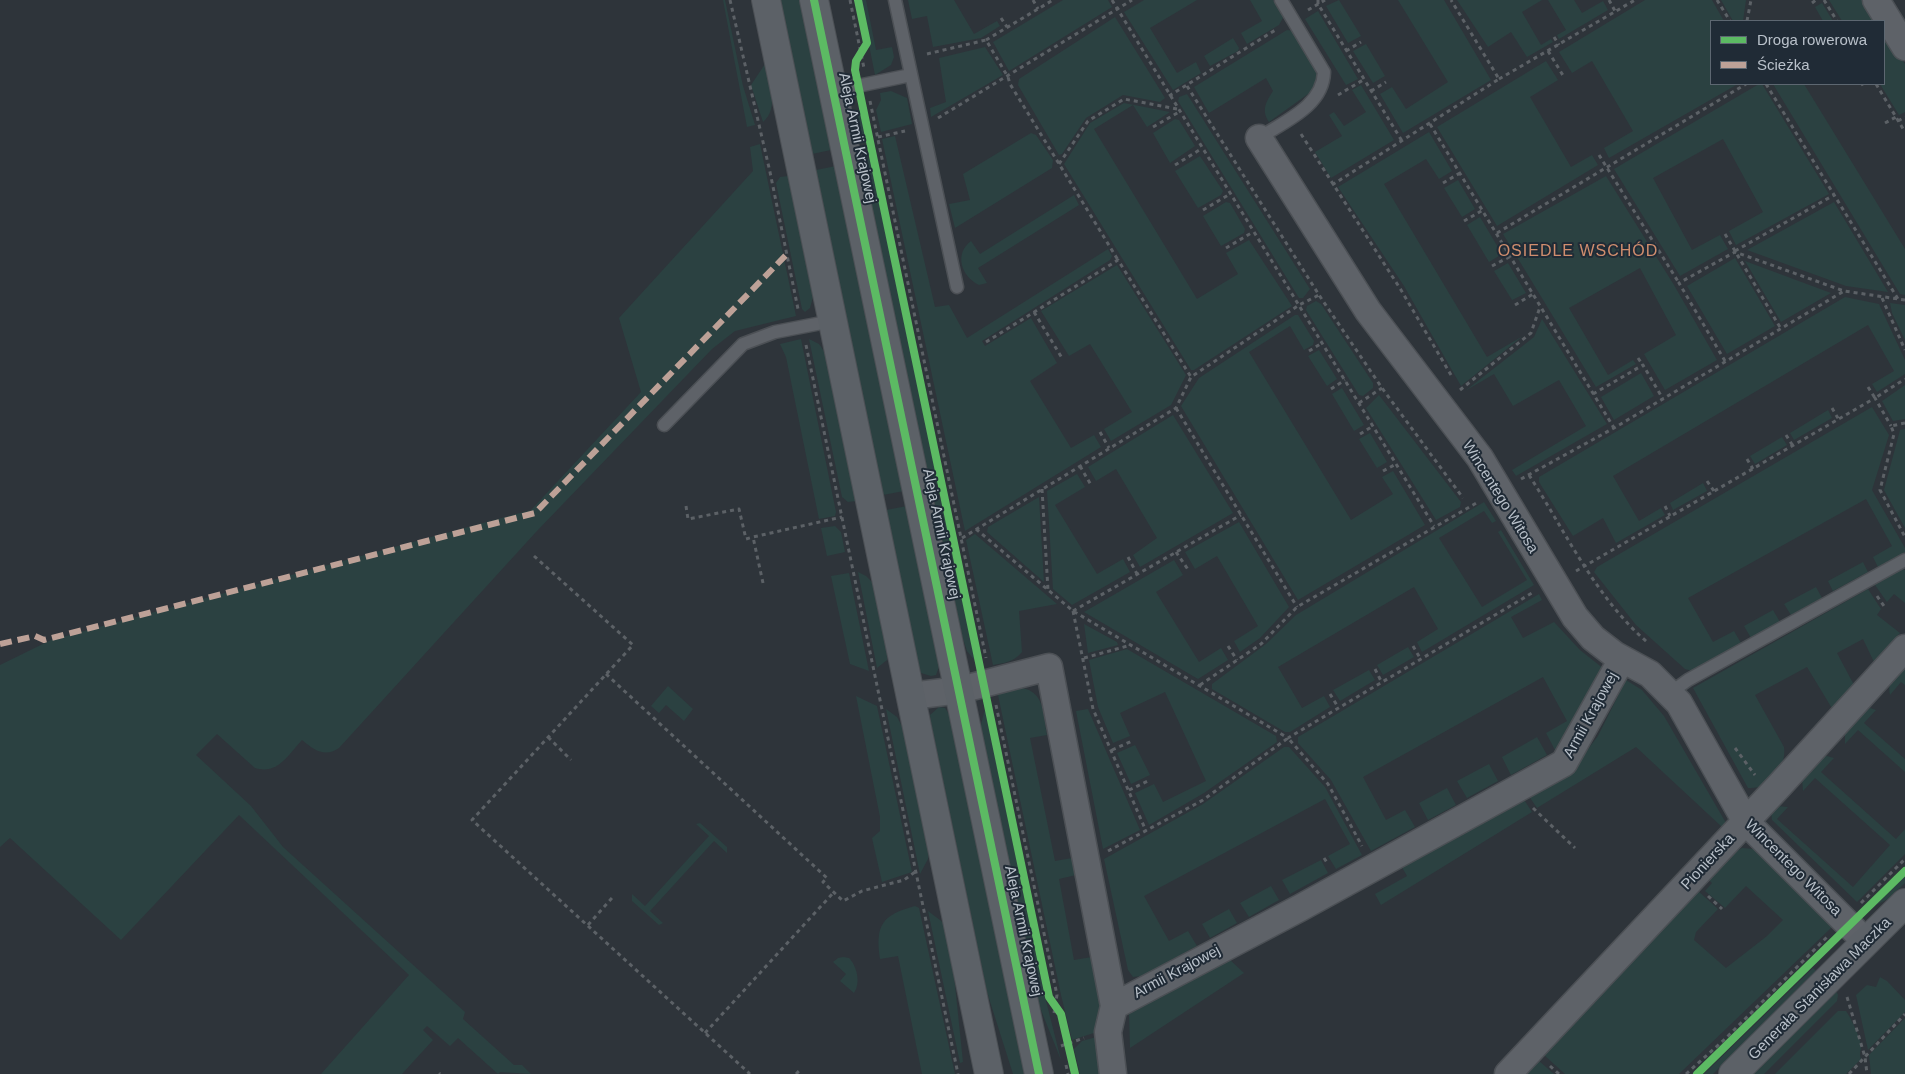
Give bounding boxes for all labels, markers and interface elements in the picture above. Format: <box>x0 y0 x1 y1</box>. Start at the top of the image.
legend <box>1710 20 1885 85</box>
text: Droga rowerowa <box>1757 31 1867 48</box>
text: Ścieżka <box>1757 56 1810 73</box>
street label: Aleja Armii Krajowej <box>834 71 880 205</box>
district label: OSIEDLE WSCHÓD <box>1496 242 1660 262</box>
street label: Wincentego Witosa <box>1458 437 1542 557</box>
street label: Aleja Armii Krajowej <box>918 467 964 601</box>
street label: Armii Krajowej <box>1560 669 1622 761</box>
street label: Wincentego Witosa <box>1741 816 1845 920</box>
street label: Pionierska <box>1678 830 1738 894</box>
street label: Aleja Armii Krajowej <box>1000 864 1046 998</box>
street label: Generała Stanisława Maczka <box>1745 914 1895 1064</box>
street label: Armii Krajowej <box>1130 942 1224 1002</box>

